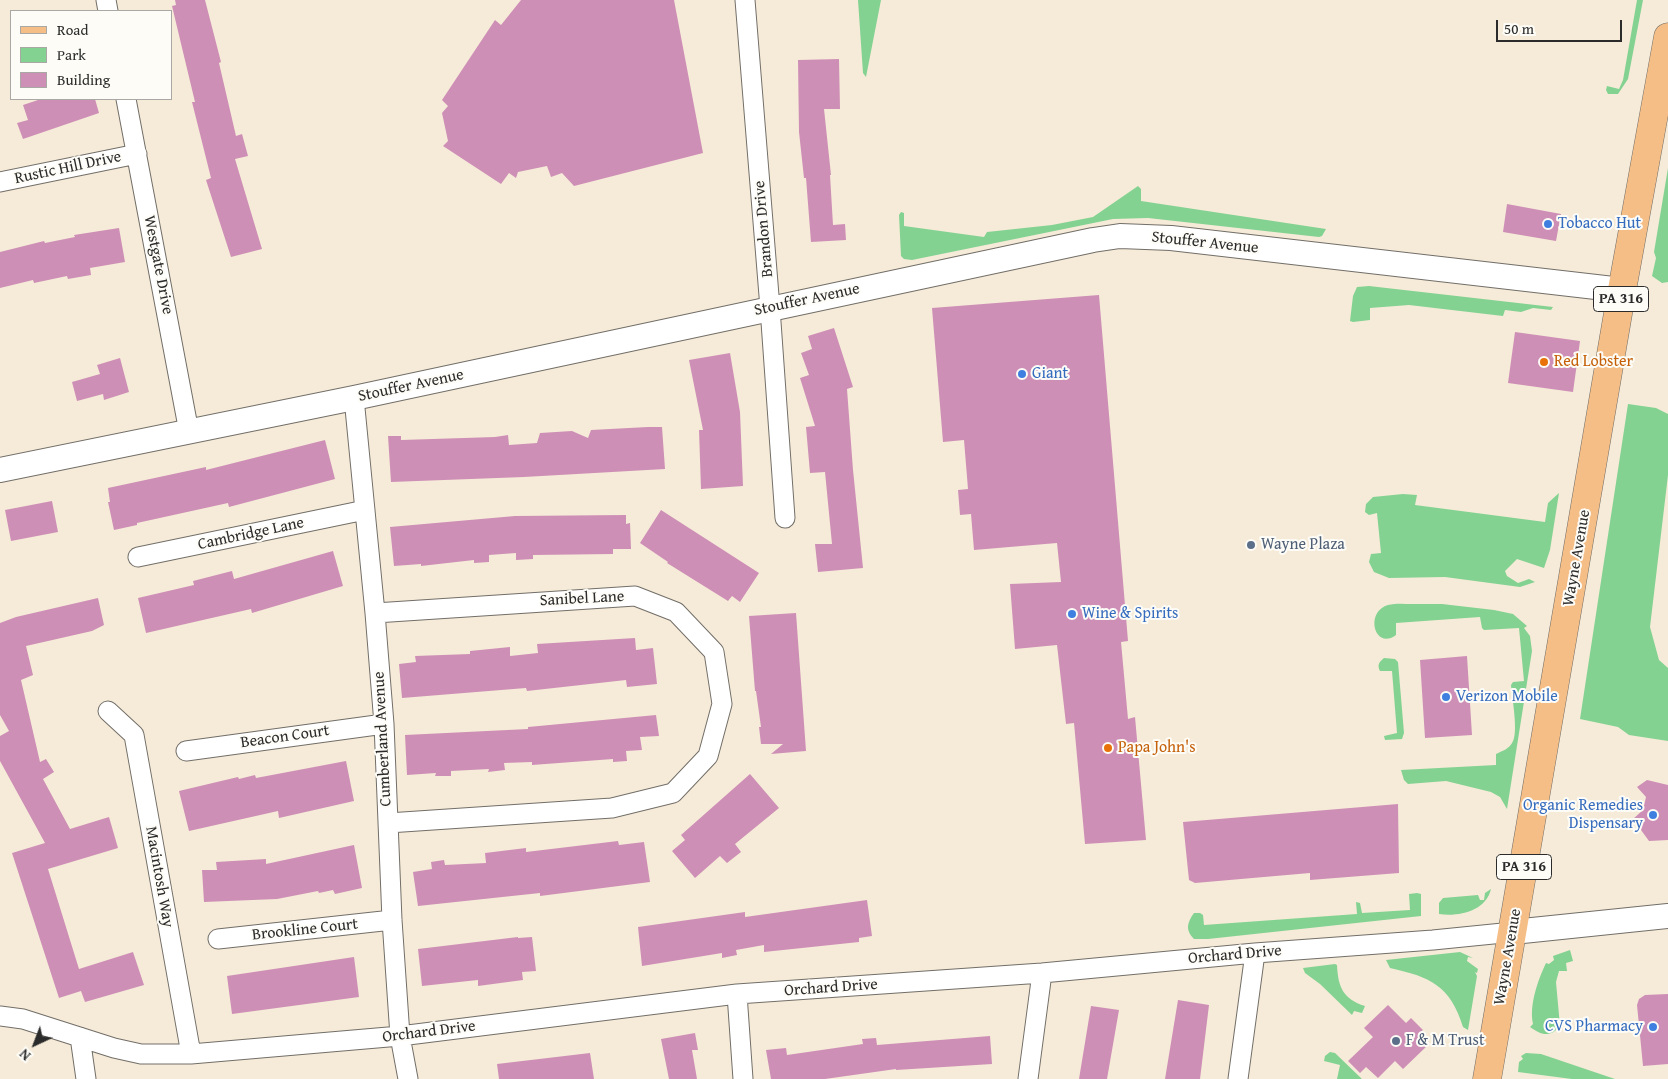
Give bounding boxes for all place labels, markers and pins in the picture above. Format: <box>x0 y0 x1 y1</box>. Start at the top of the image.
place label: Tobacco Hut <box>1558 214 1641 234</box>
marker: Tobacco Hut <box>1542 218 1554 230</box>
place label: Red Lobster <box>1554 352 1633 372</box>
marker: Red Lobster <box>1538 356 1550 368</box>
place label: Giant <box>1032 364 1068 384</box>
marker: Giant <box>1016 368 1028 380</box>
place label: Wayne Plaza <box>1261 535 1345 555</box>
marker: Wayne Plaza <box>1245 539 1257 551</box>
place label: Wine & Spirits <box>1082 604 1178 624</box>
marker: Wine & Spirits <box>1066 608 1078 620</box>
place label: Verizon Mobile <box>1456 687 1558 707</box>
marker: Verizon Mobile <box>1440 691 1452 703</box>
place label: Papa John's <box>1118 738 1196 758</box>
marker: Papa John's <box>1102 742 1114 754</box>
place label: Organic Remedies Dispensary <box>1523 796 1643 834</box>
marker: Organic Remedies Dispensary <box>1647 809 1659 821</box>
place label: CVS Pharmacy <box>1545 1017 1643 1037</box>
marker: CVS Pharmacy <box>1647 1021 1659 1033</box>
place label: F & M Trust <box>1406 1031 1485 1051</box>
marker: F & M Trust <box>1390 1035 1402 1047</box>

